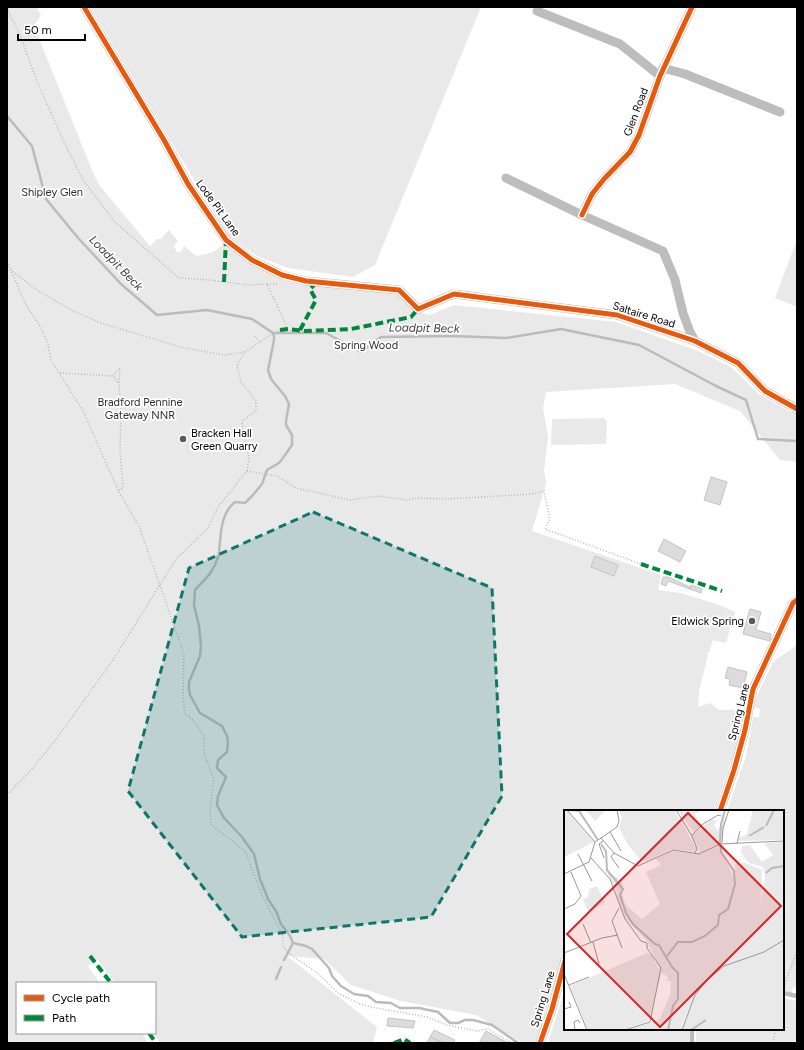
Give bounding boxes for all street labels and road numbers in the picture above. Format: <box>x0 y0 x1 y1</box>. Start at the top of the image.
street label: Glen Road <box>621 86 651 138</box>
street label: Lode Pit Lane <box>193 177 243 239</box>
street label: Saltaire Road <box>611 299 677 331</box>
street label: Spring Lane <box>726 682 752 742</box>
street label: Spring Lane <box>528 969 558 1029</box>

